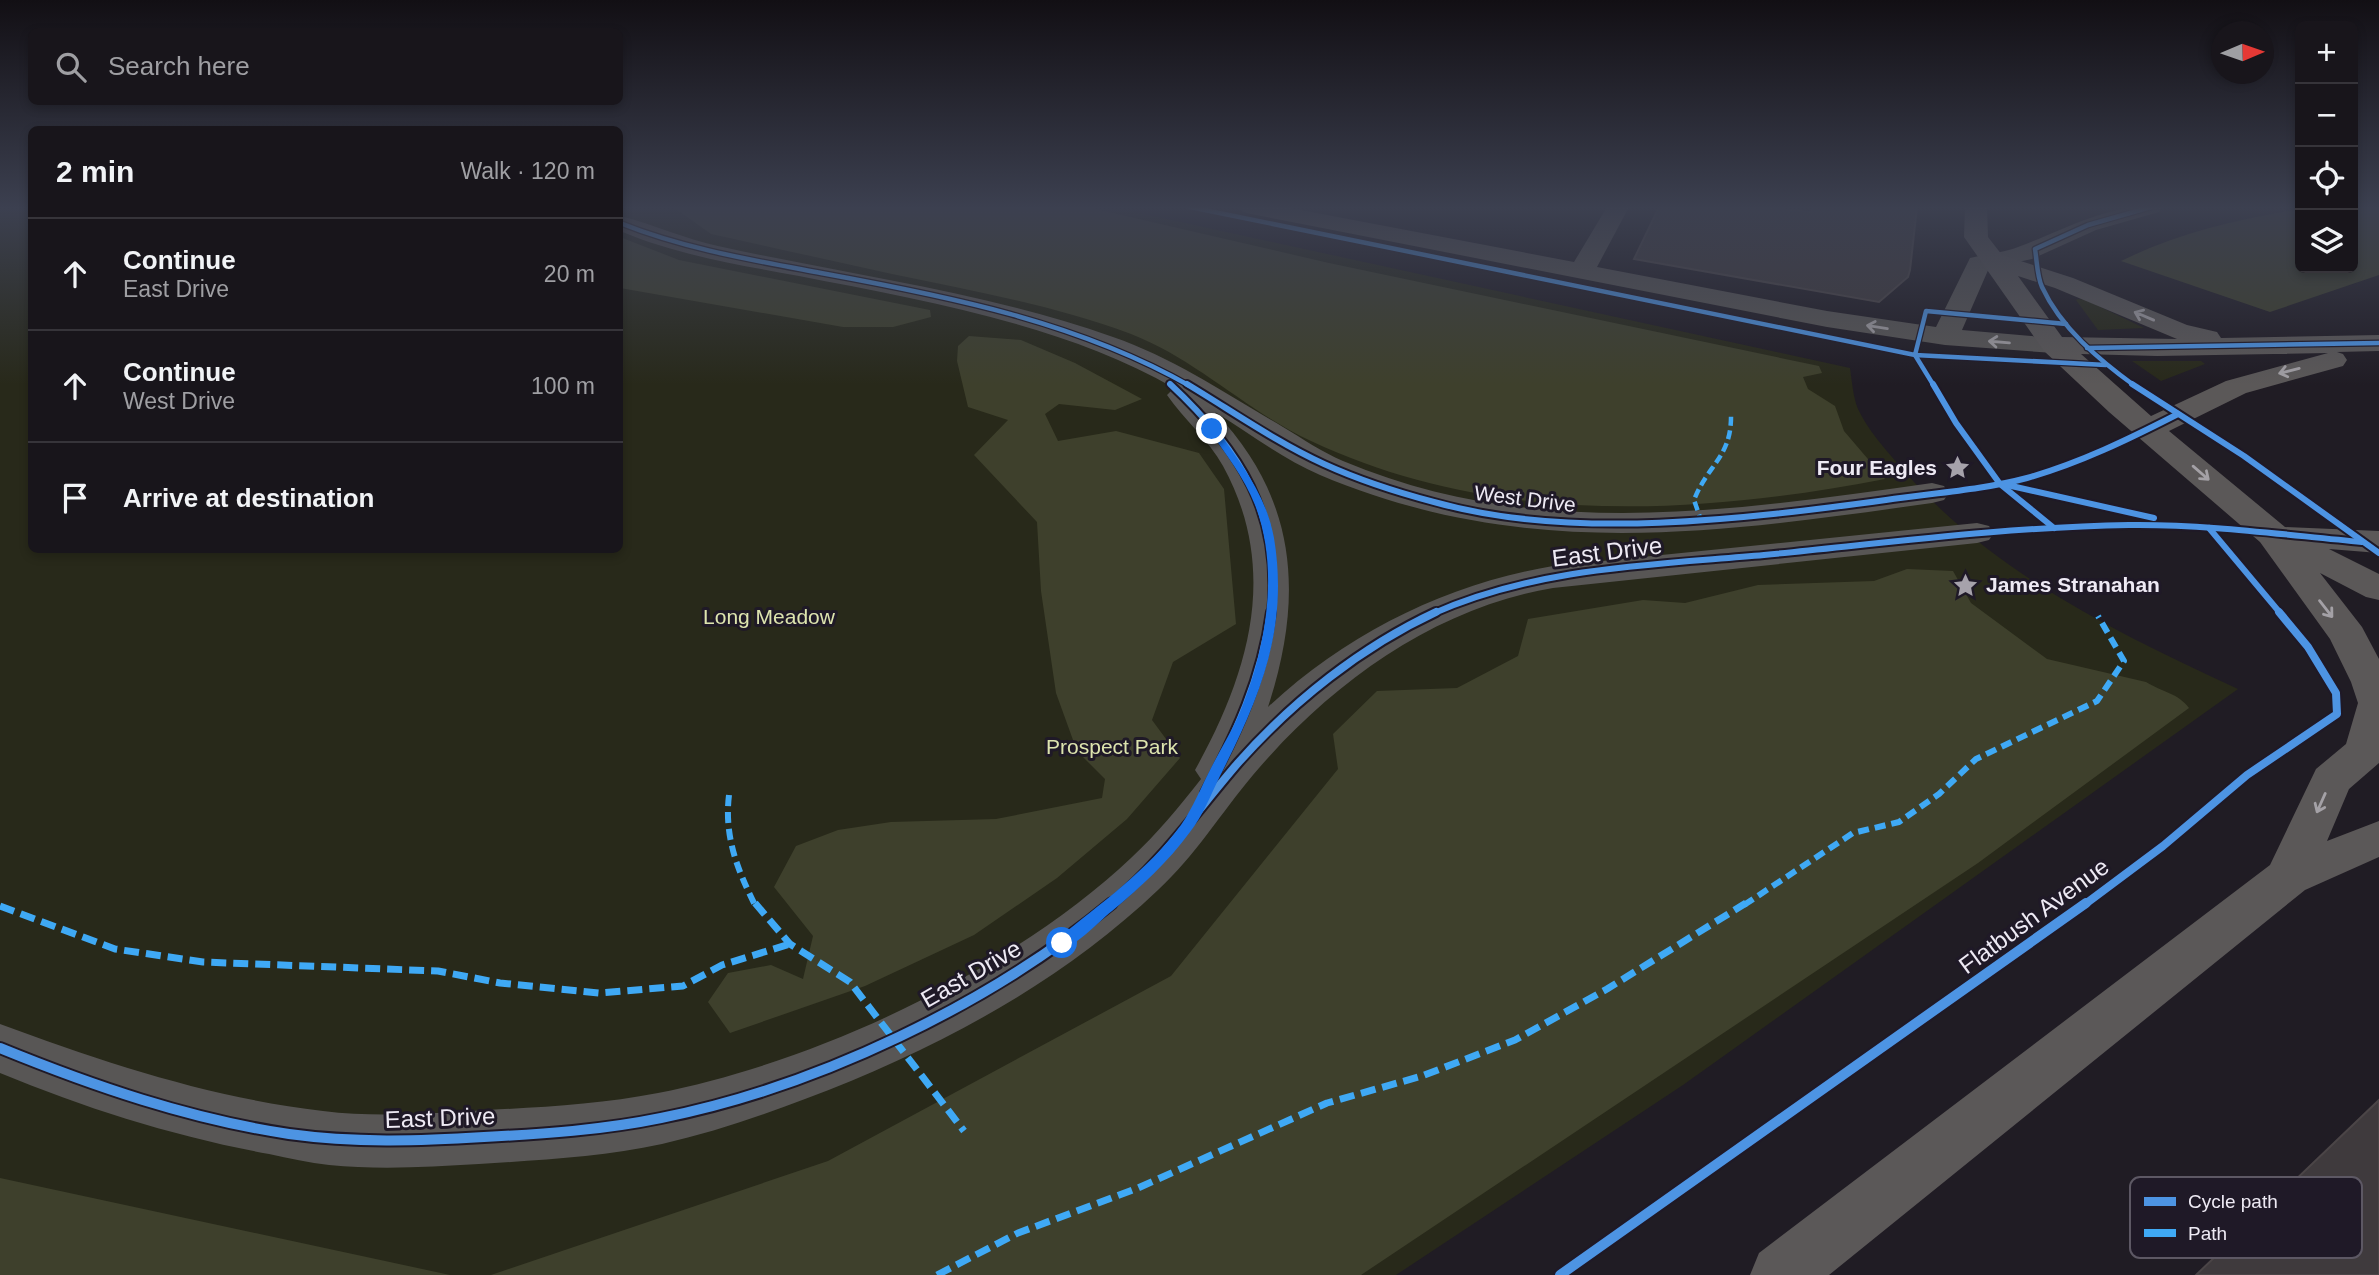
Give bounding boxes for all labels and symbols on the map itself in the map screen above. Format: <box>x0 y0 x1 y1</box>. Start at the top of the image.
north arrow <box>2211 21 2274 84</box>
one-way arrow <box>2134 309 2156 322</box>
one-way arrow <box>1866 320 1889 333</box>
one-way arrow <box>1988 335 2011 348</box>
one-way arrow <box>2278 365 2301 378</box>
route end <box>1196 413 1227 444</box>
place icon: Four Eagles <box>1943 454 1971 482</box>
place label: Four Eagles <box>1817 456 1937 479</box>
one-way arrow <box>2191 465 2209 481</box>
street label: West Drive <box>1473 481 1577 516</box>
street label: East Drive <box>1550 531 1664 572</box>
place icon: James Stranahan <box>1952 571 1980 599</box>
place label: James Stranahan <box>1986 573 2160 596</box>
one-way arrow <box>2319 599 2334 617</box>
park label: Long Meadow <box>703 605 836 628</box>
park label: Prospect Park <box>1046 735 1178 758</box>
one-way arrow <box>2314 792 2327 813</box>
street label: Flatbush Avenue <box>1954 852 2114 979</box>
route start <box>1046 927 1077 958</box>
street label: East Drive <box>916 934 1025 1013</box>
street label: East Drive <box>384 1102 496 1133</box>
legend <box>2130 1177 2362 1258</box>
text: Cycle path <box>2188 1191 2278 1212</box>
text: Path <box>2188 1223 2227 1244</box>

